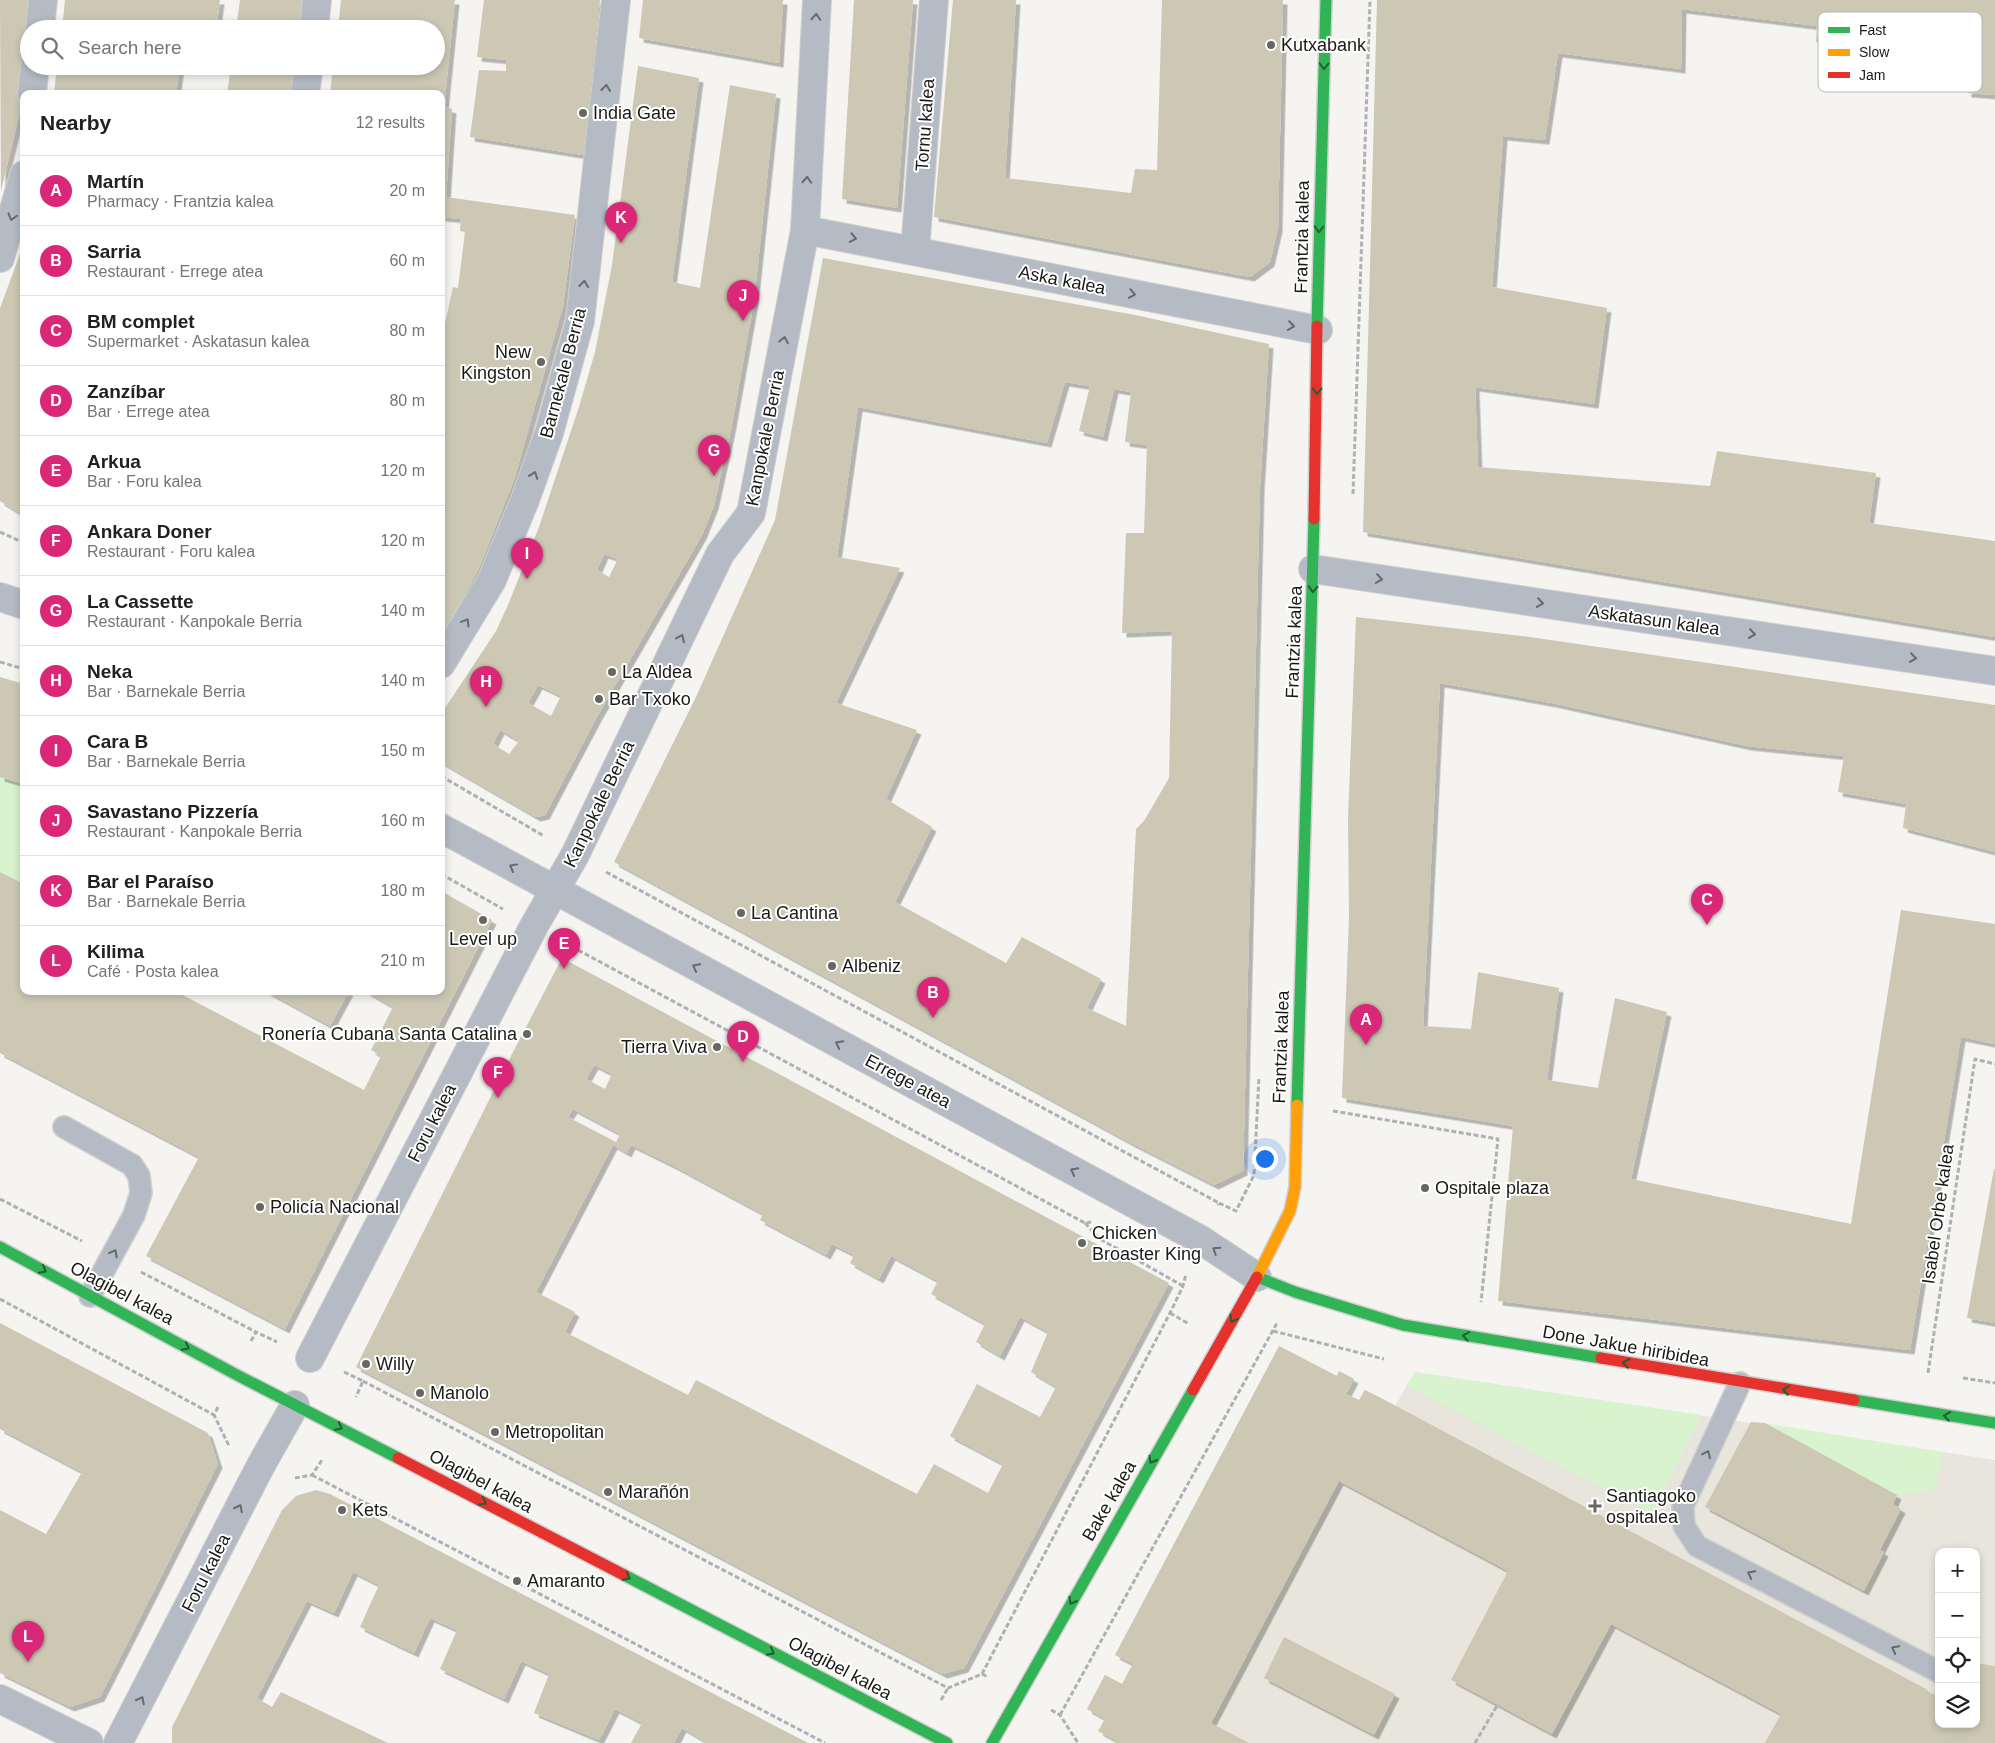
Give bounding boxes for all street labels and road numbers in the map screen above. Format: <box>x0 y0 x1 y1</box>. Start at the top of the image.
street label: Tornu kalea <box>912 77 938 172</box>
street label: Frantzia kalea <box>1291 179 1313 294</box>
street label: Aska kalea <box>1017 262 1108 298</box>
street label: Barnekale Berria <box>536 305 590 440</box>
street label: Kanpokale Berria <box>742 367 788 508</box>
street label: Frantzia kalea <box>1282 584 1306 699</box>
street label: Askatasun kalea <box>1587 601 1722 639</box>
street label: Kanpokale Berria <box>560 737 639 870</box>
street label: Frantzia kalea <box>1269 989 1293 1104</box>
street label: Errege atea <box>862 1050 955 1112</box>
street label: Foru kalea <box>404 1080 461 1165</box>
street label: Isabel Orbe kalea <box>1918 1142 1958 1285</box>
street label: Olagibel kalea <box>67 1257 178 1329</box>
street label: Done Jakue hiribidea <box>1541 1321 1712 1371</box>
street label: Olagibel kalea <box>426 1445 537 1517</box>
street label: Bake kalea <box>1078 1457 1140 1545</box>
street label: Foru kalea <box>178 1530 235 1615</box>
street label: Olagibel kalea <box>785 1632 896 1704</box>

